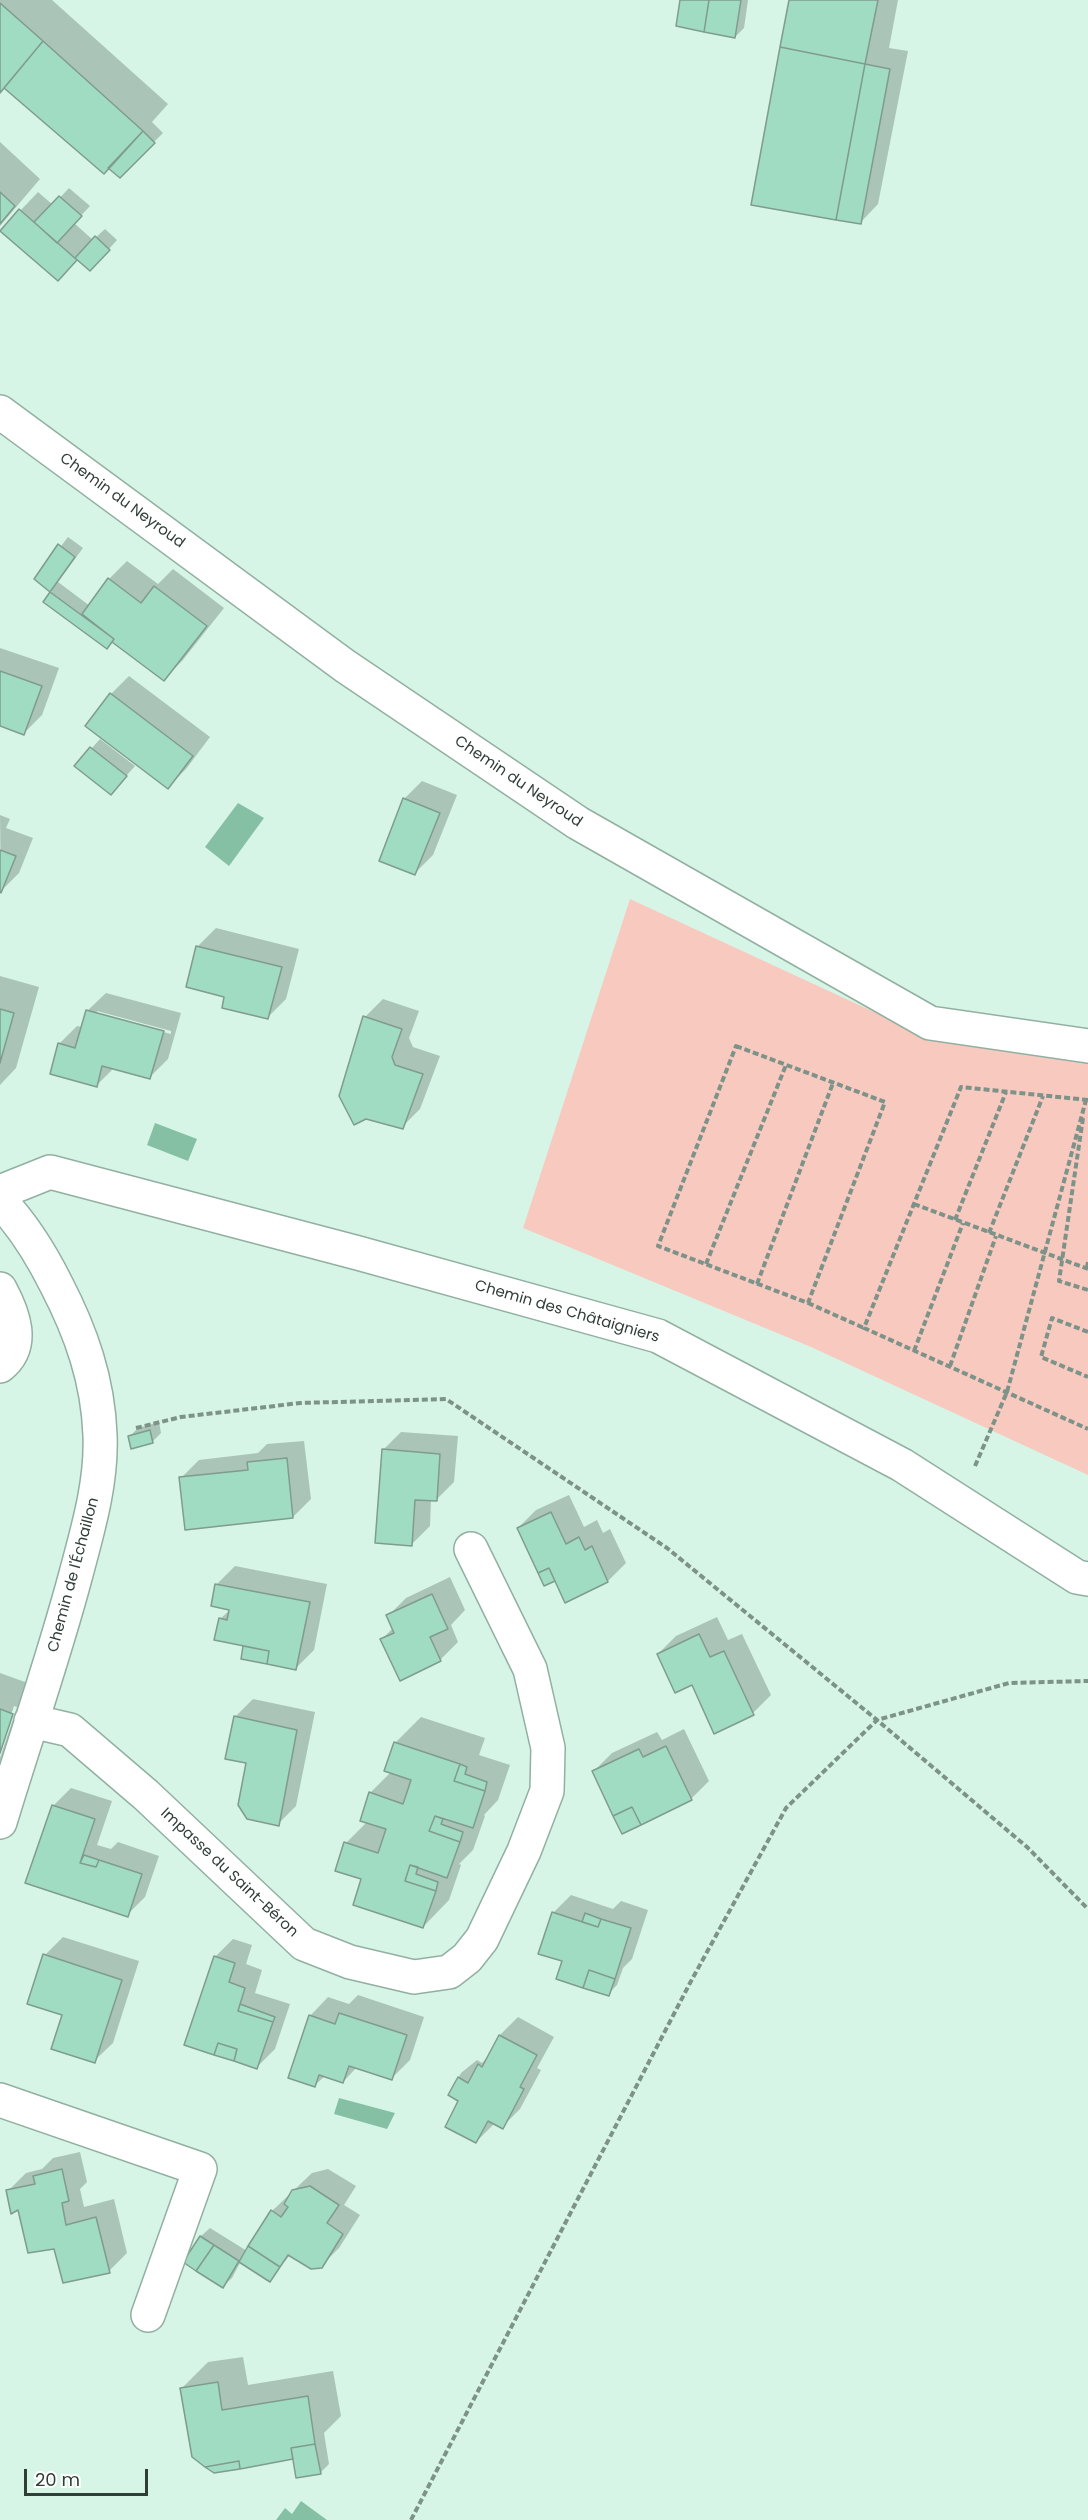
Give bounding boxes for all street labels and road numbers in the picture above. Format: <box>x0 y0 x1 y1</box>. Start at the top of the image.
street label: Chemin du Neyroud <box>56 450 188 552</box>
street label: Chemin du Neyroud <box>451 733 585 831</box>
street label: Chemin des Châtaigniers <box>473 1277 661 1347</box>
street label: Chemin de l'Échaillon <box>45 1496 103 1654</box>
street label: Impasse du Saint-Béron <box>157 1805 301 1941</box>

